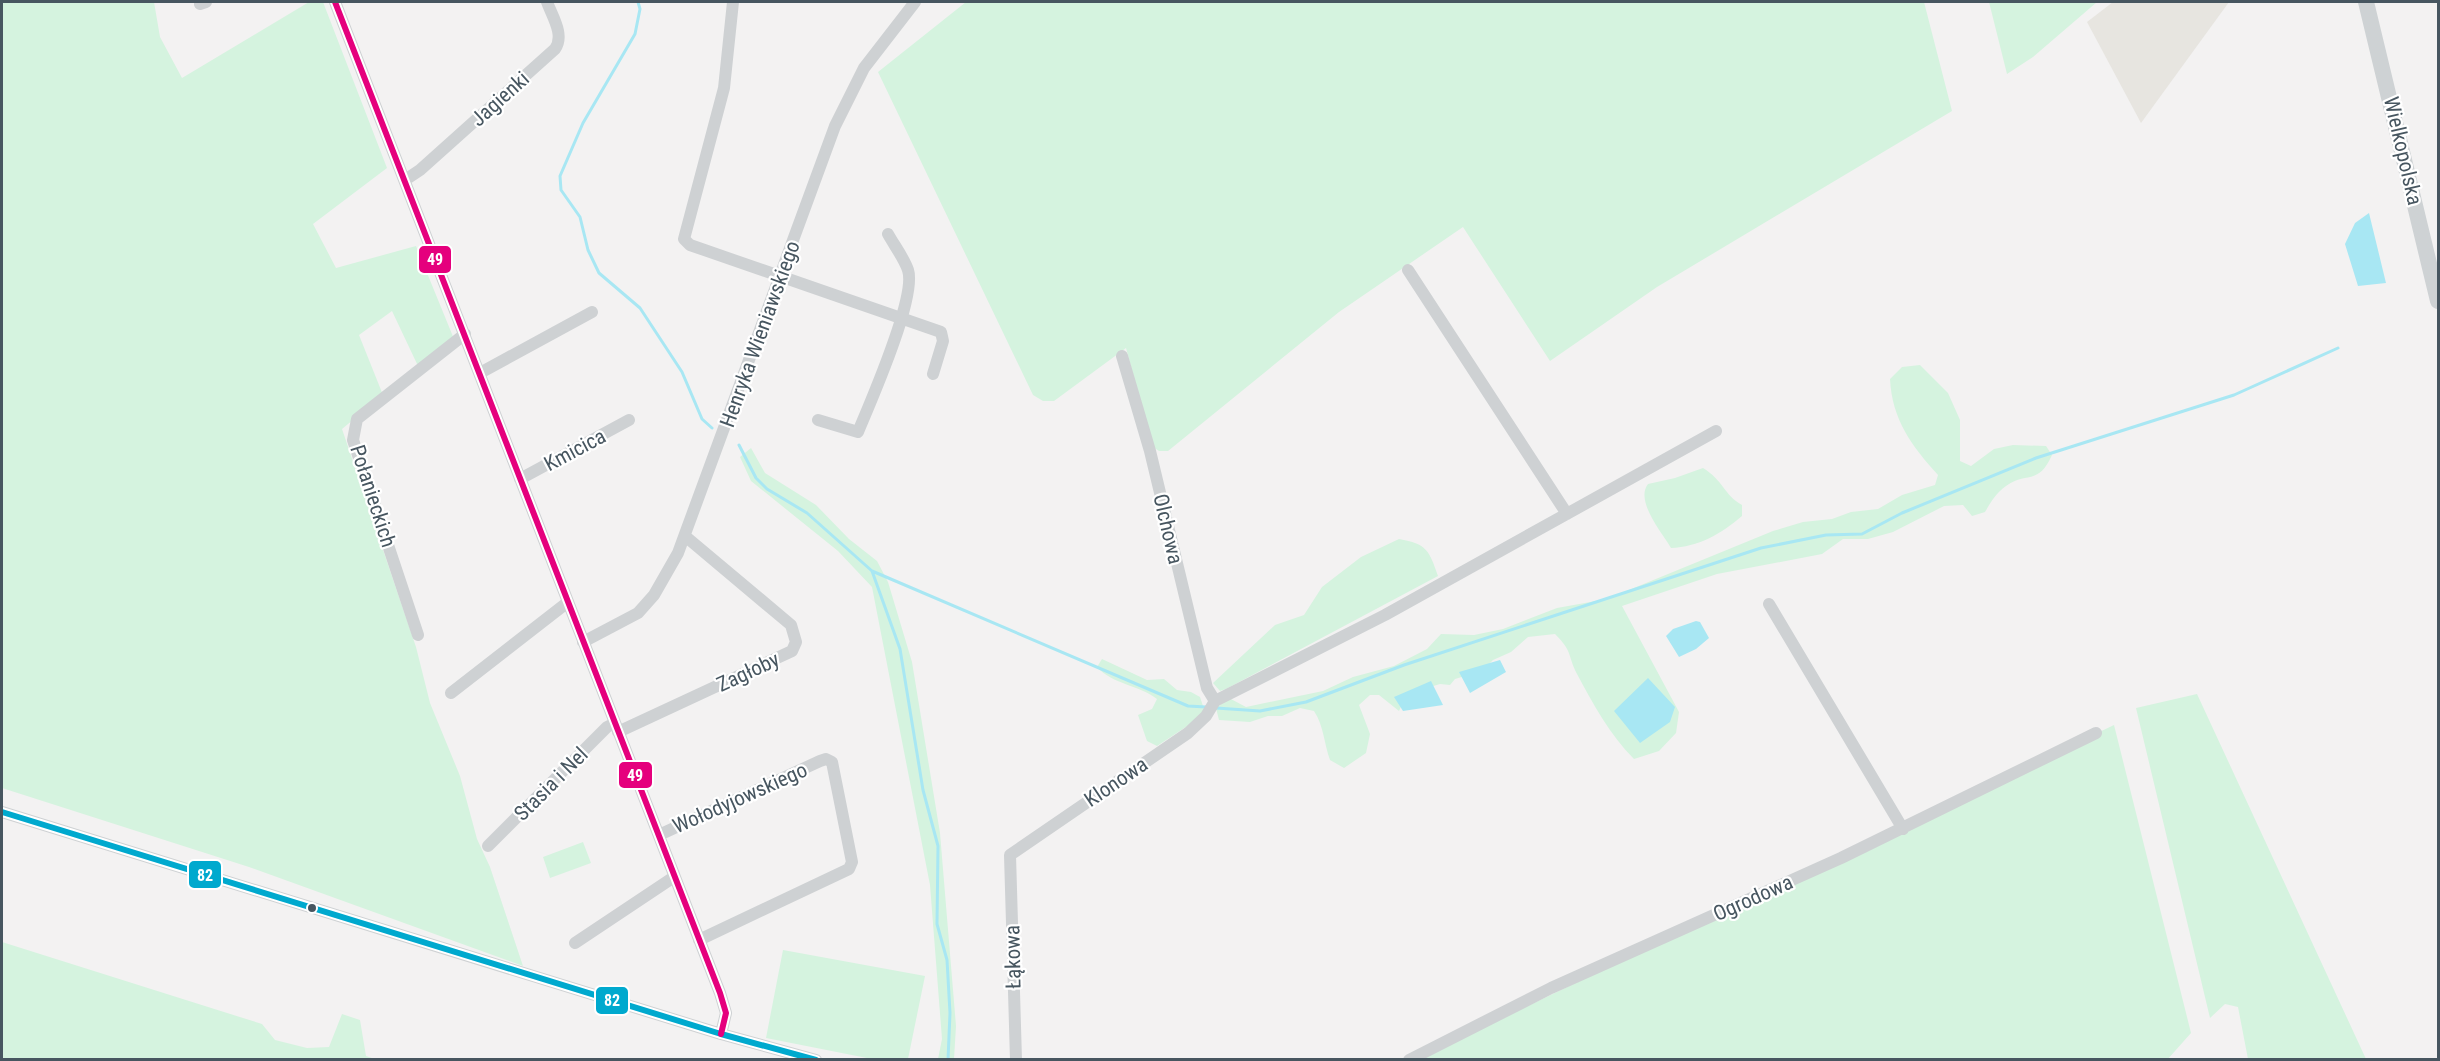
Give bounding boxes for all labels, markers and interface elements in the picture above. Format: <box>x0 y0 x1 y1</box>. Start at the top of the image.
street label: Jagienki <box>466 67 534 131</box>
street label: Wielkopolska <box>2379 95 2427 207</box>
street label: Henryka Wieniawskiego <box>715 237 805 431</box>
line badge: 49 <box>418 245 452 274</box>
text: 49 <box>427 250 443 269</box>
street label: Kmicica <box>540 424 610 476</box>
street label: Połanieckich <box>345 442 401 550</box>
street label: Olchowa <box>1148 491 1188 567</box>
street label: Zagłoby <box>713 647 783 697</box>
street label: Stasia i Nel <box>509 742 593 826</box>
street label: Klonowa <box>1080 752 1152 812</box>
street label: Wołodyjowskiego <box>669 758 811 838</box>
line badge: 49 <box>618 761 653 789</box>
text: 49 <box>627 766 643 785</box>
line badge: 82 <box>188 860 222 889</box>
text: 82 <box>197 866 213 885</box>
street label: Ogrodowa <box>1710 870 1796 926</box>
unlabelled marker <box>306 902 318 914</box>
street label: Łąkowa <box>1000 925 1026 989</box>
line badge: 82 <box>595 986 629 1015</box>
text: 82 <box>604 991 620 1010</box>

